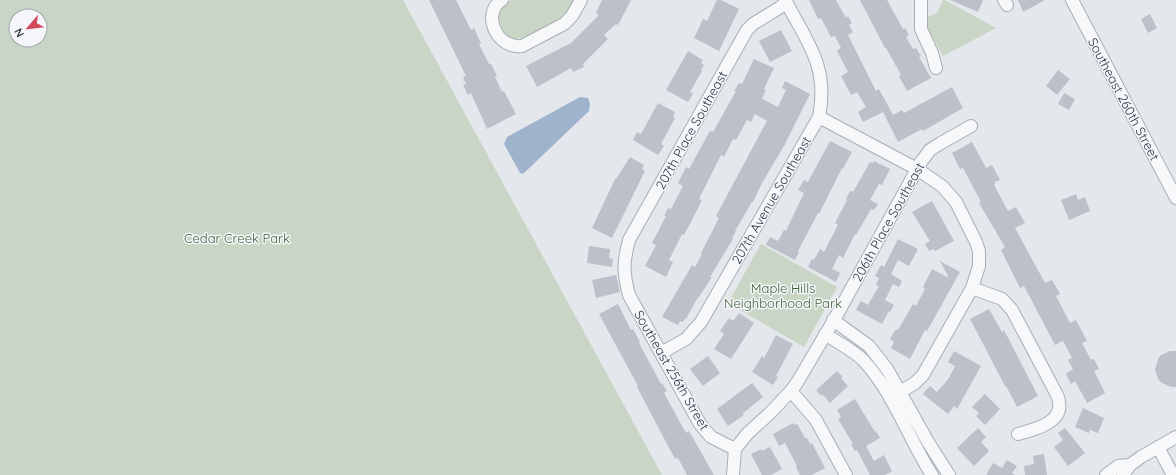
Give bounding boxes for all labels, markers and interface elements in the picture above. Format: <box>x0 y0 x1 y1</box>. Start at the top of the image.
north arrow <box>8 8 48 48</box>
text: N <box>11 26 27 40</box>
street label: Southeast 260th Street <box>1085 35 1163 163</box>
street label: 207th Place Southeast <box>652 68 730 192</box>
street label: 207th Avenue Southeast <box>728 133 814 267</box>
street label: 206th Place Southeast <box>849 160 927 284</box>
park label: Cedar Creek Park <box>184 230 290 246</box>
park label: Maple Hills Neighborhood Park <box>724 280 842 311</box>
street label: Southeast 256th Street <box>631 307 713 433</box>

